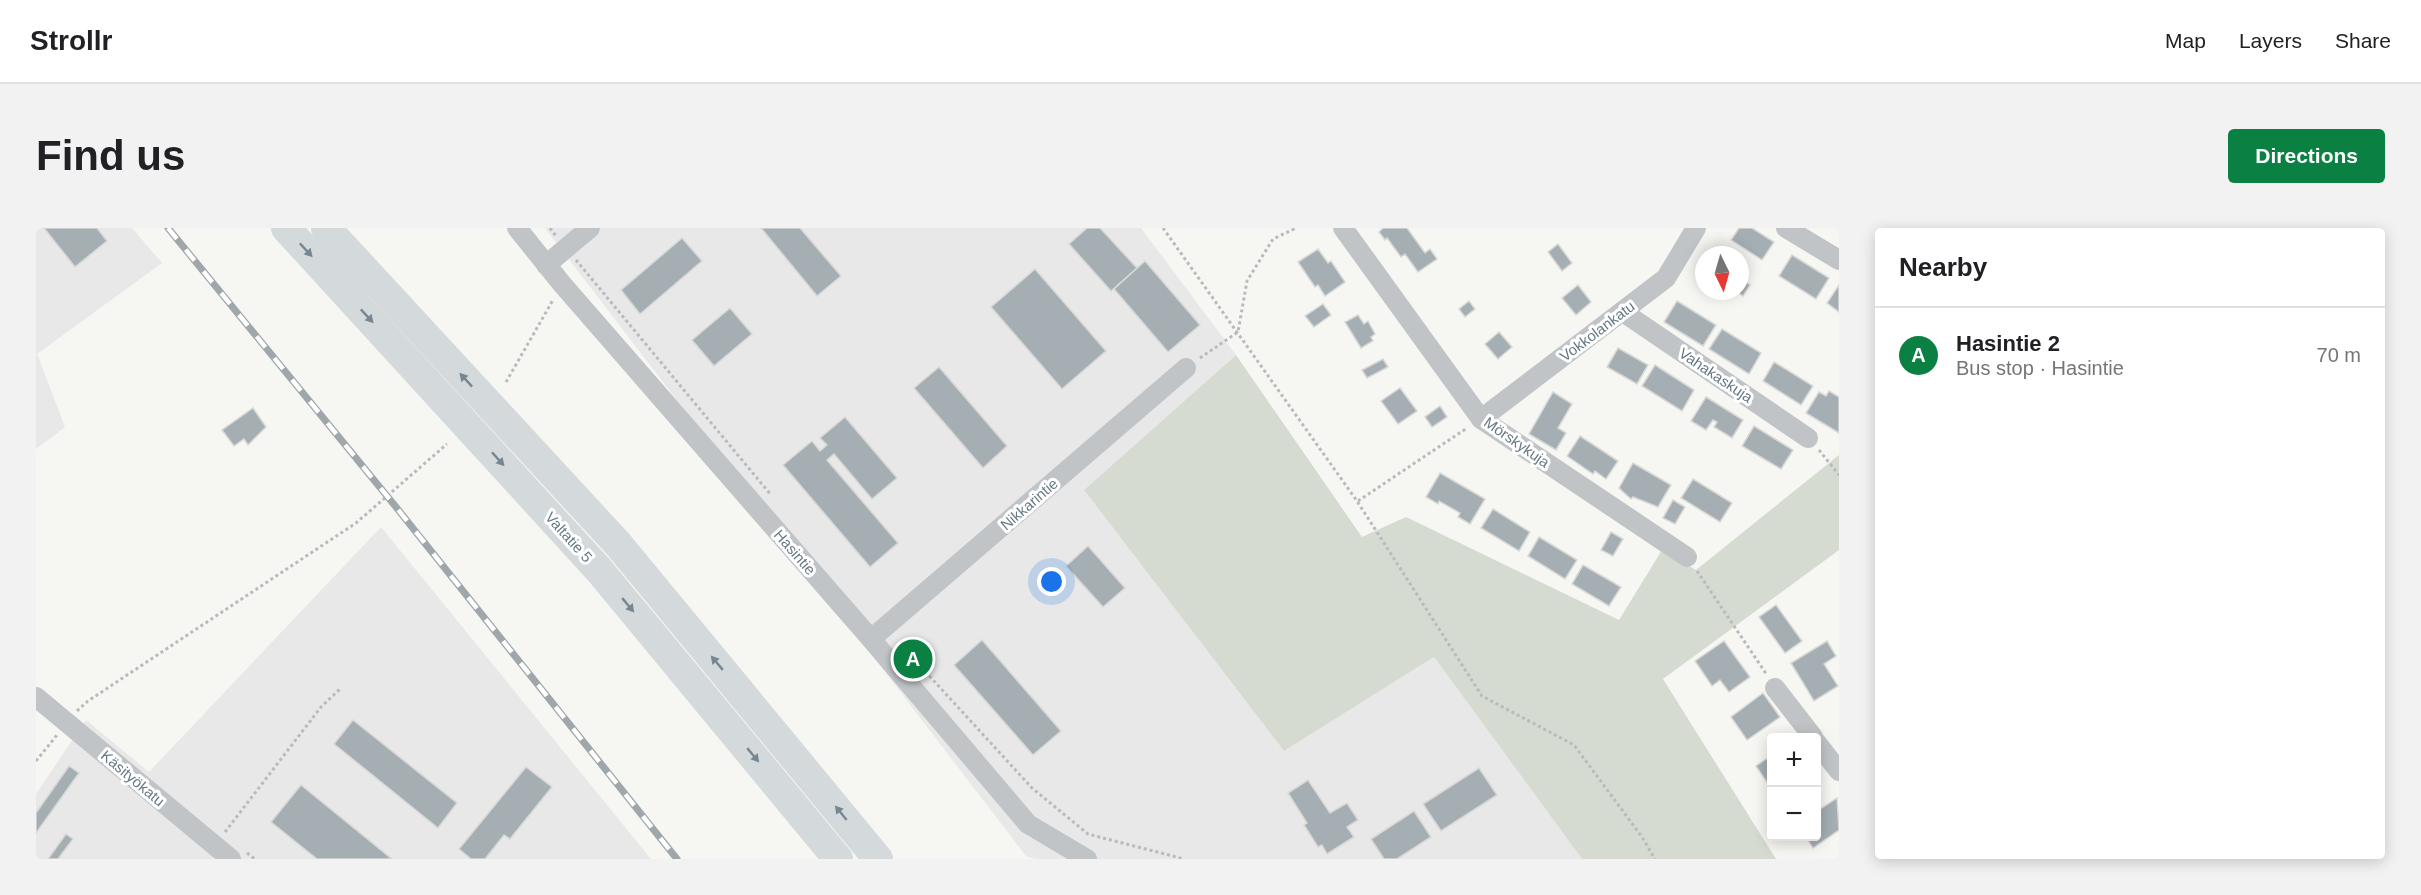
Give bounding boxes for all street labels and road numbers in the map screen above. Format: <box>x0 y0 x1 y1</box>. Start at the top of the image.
street label: Vokkolankatu <box>1556 297 1638 365</box>
street label: Vahakaskuja <box>1676 344 1756 406</box>
street label: Mörskykuja <box>1481 413 1553 471</box>
street label: Nikkarintie <box>997 475 1061 533</box>
street label: Valtatie 5 <box>542 508 596 566</box>
street label: Hasintie <box>771 526 819 578</box>
street label: Käsityökatu <box>98 747 168 809</box>

